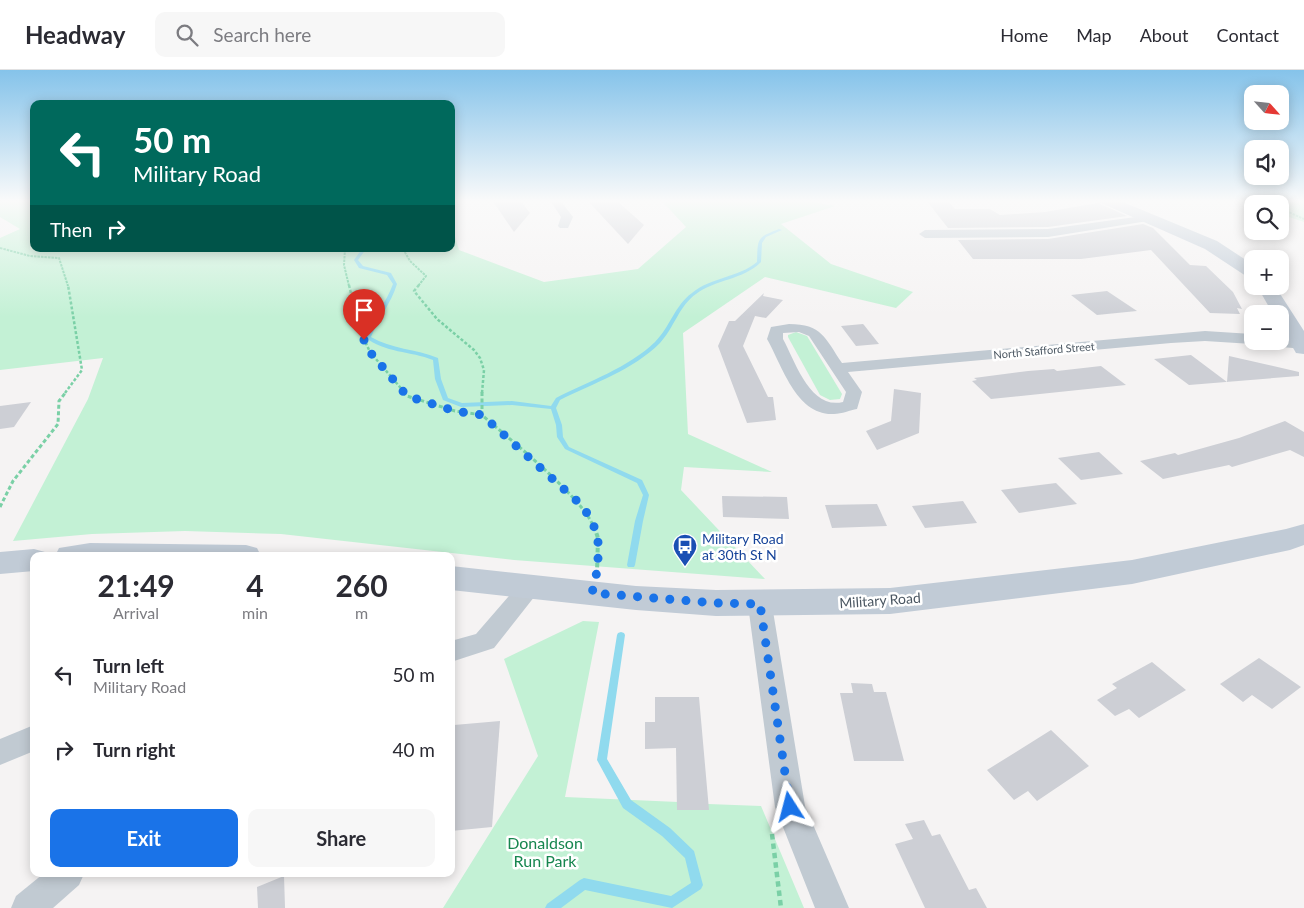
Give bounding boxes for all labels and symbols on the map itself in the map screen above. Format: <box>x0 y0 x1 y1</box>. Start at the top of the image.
north arrow <box>1244 85 1289 130</box>
pin <box>343 289 385 340</box>
street label: North Stafford Street <box>993 339 1095 361</box>
place label: Military Road at 30th St N <box>702 530 784 563</box>
bus stop icon: Military Road at 30th St N <box>672 533 698 567</box>
street label: Military Road <box>839 589 921 611</box>
position arrow <box>763 780 815 832</box>
park label: Donaldson Run Park <box>507 833 583 870</box>

